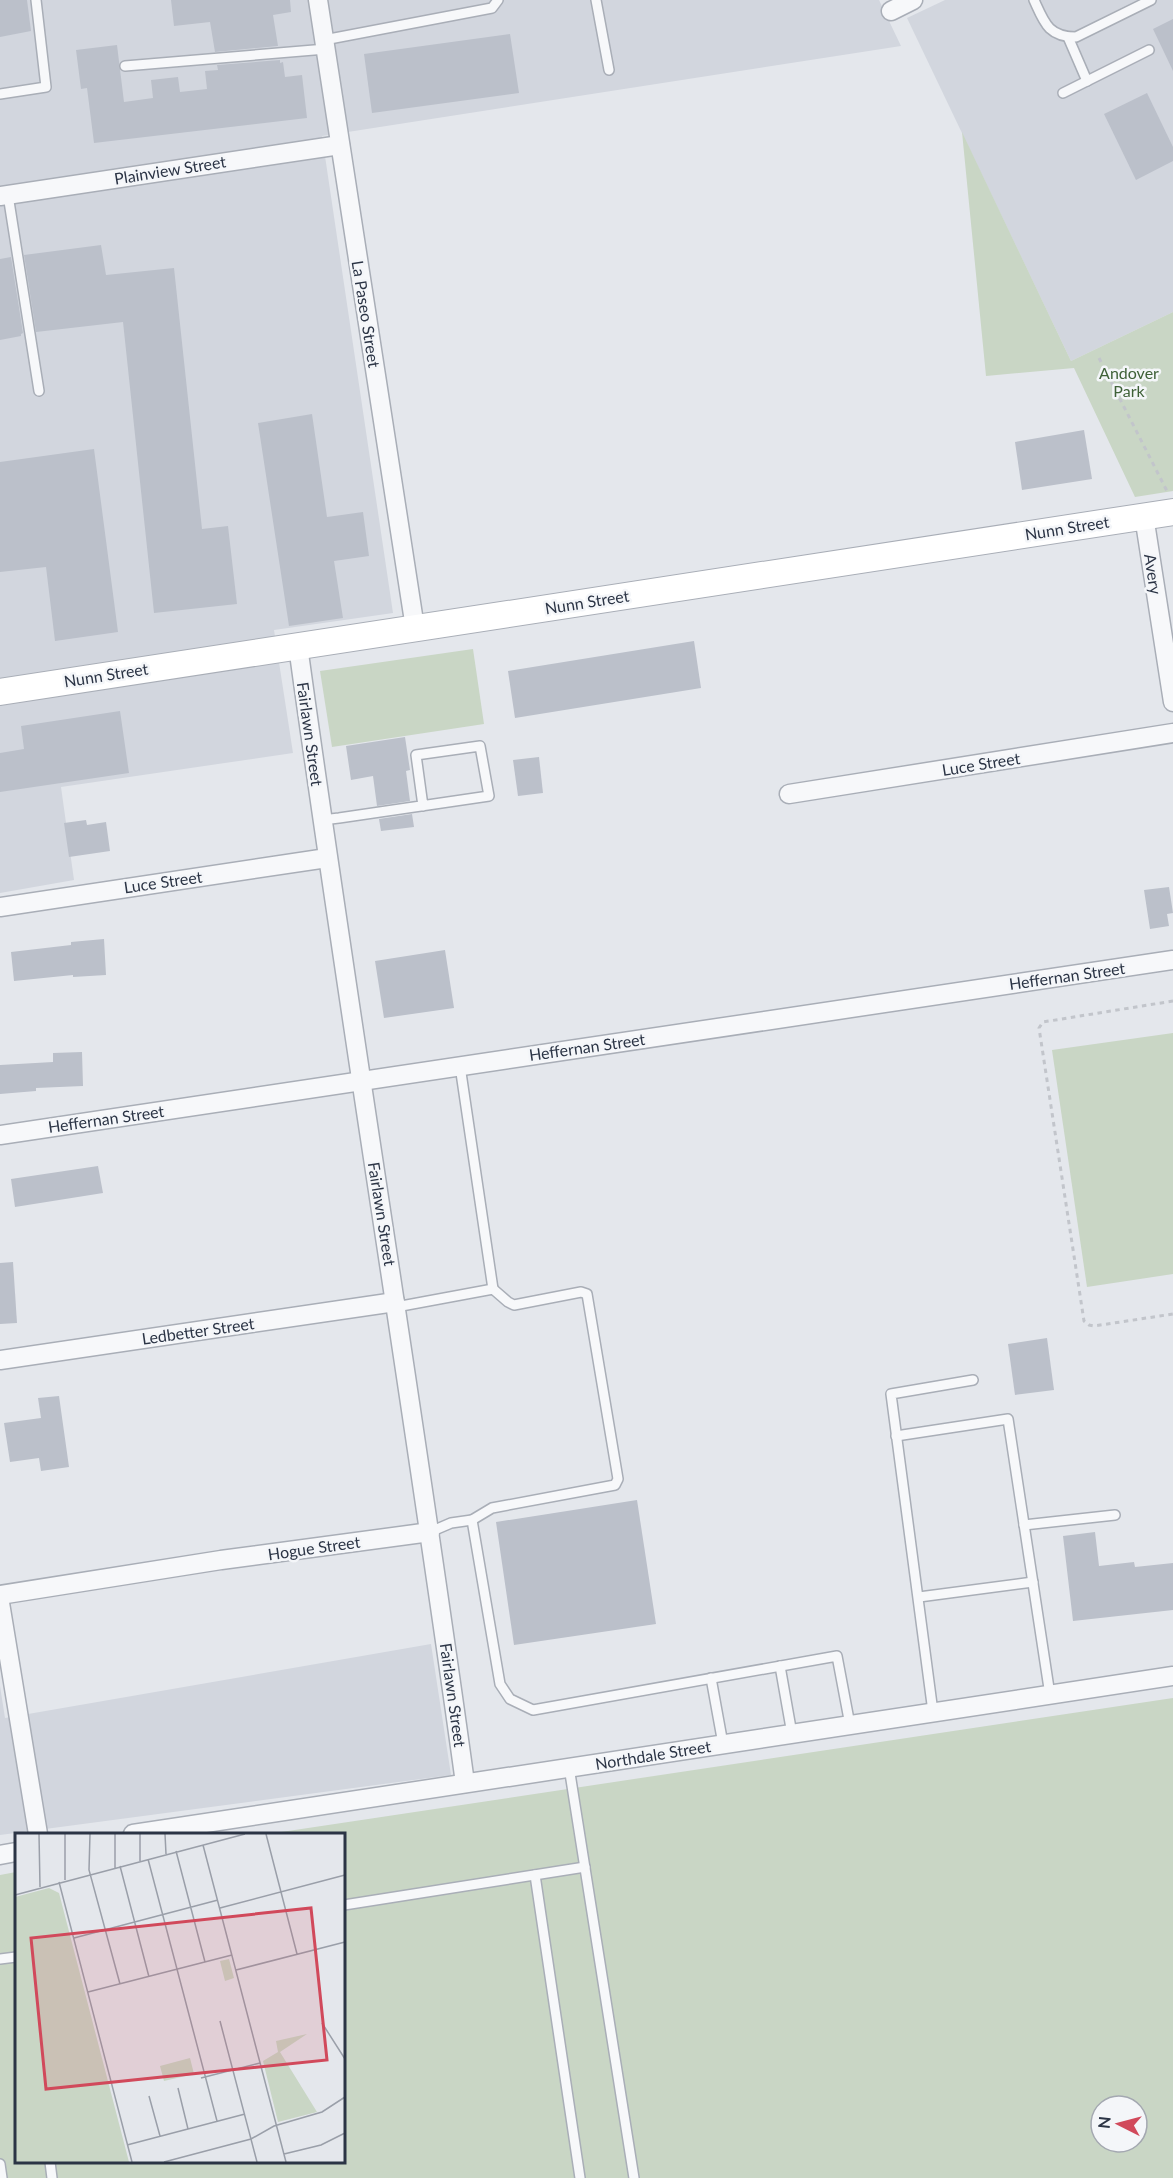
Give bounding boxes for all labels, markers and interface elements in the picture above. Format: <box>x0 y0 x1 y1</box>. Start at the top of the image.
street label: Plainview Street <box>113 151 227 188</box>
street label: La Paseo Street <box>349 259 384 369</box>
park label: Andover Park <box>1099 363 1159 400</box>
street label: Nunn Street <box>1023 511 1111 544</box>
street label: Avery <box>1141 552 1166 596</box>
street label: Nunn Street <box>543 585 631 618</box>
street label: Nunn Street <box>62 658 150 691</box>
street label: Fairlawn Street <box>294 681 327 787</box>
street label: Luce Street <box>940 748 1022 779</box>
street label: Luce Street <box>123 867 204 896</box>
street label: Heffernan Street <box>1008 958 1126 993</box>
street label: Heffernan Street <box>528 1029 646 1064</box>
street label: Heffernan Street <box>47 1101 165 1136</box>
street label: Fairlawn Street <box>365 1161 400 1267</box>
street label: Ledbetter Street <box>140 1313 256 1348</box>
street label: Hogue Street <box>267 1532 362 1563</box>
street label: Fairlawn Street <box>437 1642 470 1748</box>
street label: Northdale Street <box>594 1736 712 1773</box>
inset map <box>15 1833 345 2163</box>
north arrow <box>1089 2094 1149 2154</box>
text: N <box>1093 2115 1114 2130</box>

